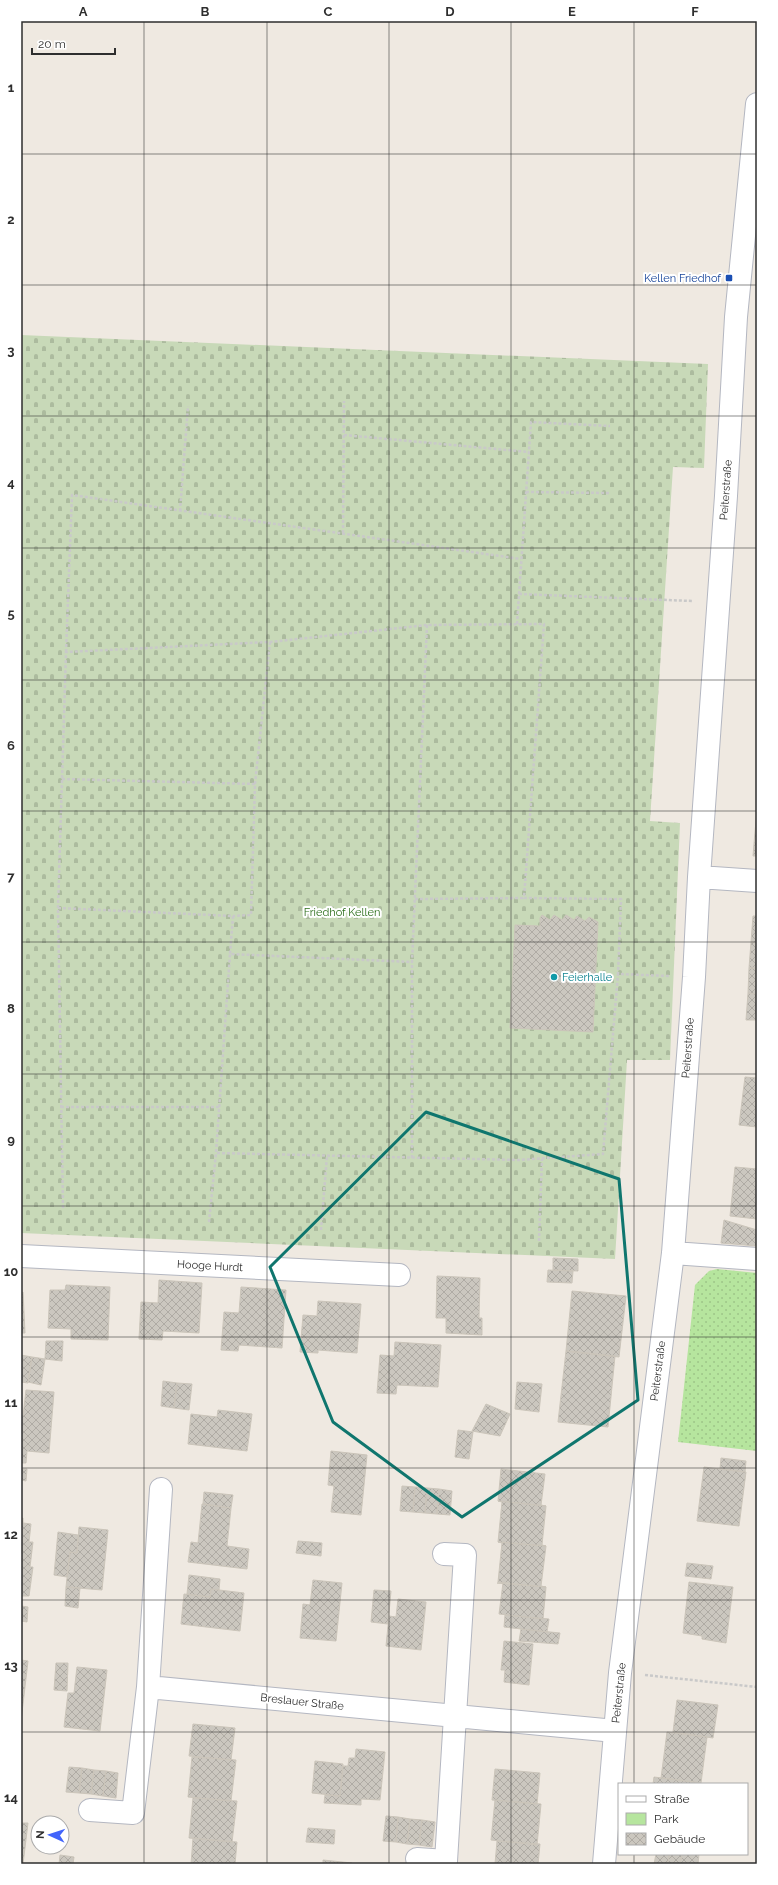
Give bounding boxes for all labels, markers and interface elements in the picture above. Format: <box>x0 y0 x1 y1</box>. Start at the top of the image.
text: A <box>79 4 88 19</box>
text: B <box>201 4 210 19</box>
text: C <box>324 4 333 19</box>
text: D <box>445 4 455 19</box>
text: E <box>568 4 576 19</box>
text: F <box>691 4 699 19</box>
scale bar <box>32 30 115 56</box>
text: 20 m <box>38 37 66 51</box>
text: 1 <box>8 80 15 95</box>
text: 2 <box>7 212 15 227</box>
place label: Kellen Friedhof <box>644 272 721 285</box>
marker: Kellen Friedhof <box>724 273 734 283</box>
text: 3 <box>7 343 15 358</box>
street label: Peiterstraße <box>717 459 735 521</box>
text: 4 <box>7 475 15 490</box>
text: 5 <box>7 606 15 621</box>
text: 6 <box>7 738 15 753</box>
text: 7 <box>7 869 15 884</box>
park label: Friedhof Kellen <box>304 906 380 919</box>
place label: Feierhalle <box>562 971 613 984</box>
marker: Feierhalle <box>549 972 559 982</box>
text: 8 <box>7 1001 15 1016</box>
street label: Peiterstraße <box>679 1017 697 1079</box>
text: 9 <box>7 1132 15 1147</box>
street label: Hooge Hurdt <box>177 1258 244 1274</box>
text: 10 <box>4 1264 18 1279</box>
street label: Peiterstraße <box>648 1339 668 1402</box>
text: 11 <box>5 1395 18 1410</box>
text: 12 <box>4 1527 18 1542</box>
text: 13 <box>4 1658 18 1673</box>
street label: Peiterstraße <box>609 1662 629 1724</box>
street label: Breslauer Straße <box>260 1691 345 1713</box>
legend <box>618 1783 748 1855</box>
text: 14 <box>4 1790 18 1805</box>
text: Straße <box>654 1792 690 1806</box>
text: Park <box>654 1812 679 1826</box>
north arrow <box>30 1815 70 1855</box>
text: N <box>34 1830 47 1839</box>
text: Gebäude <box>654 1832 705 1846</box>

